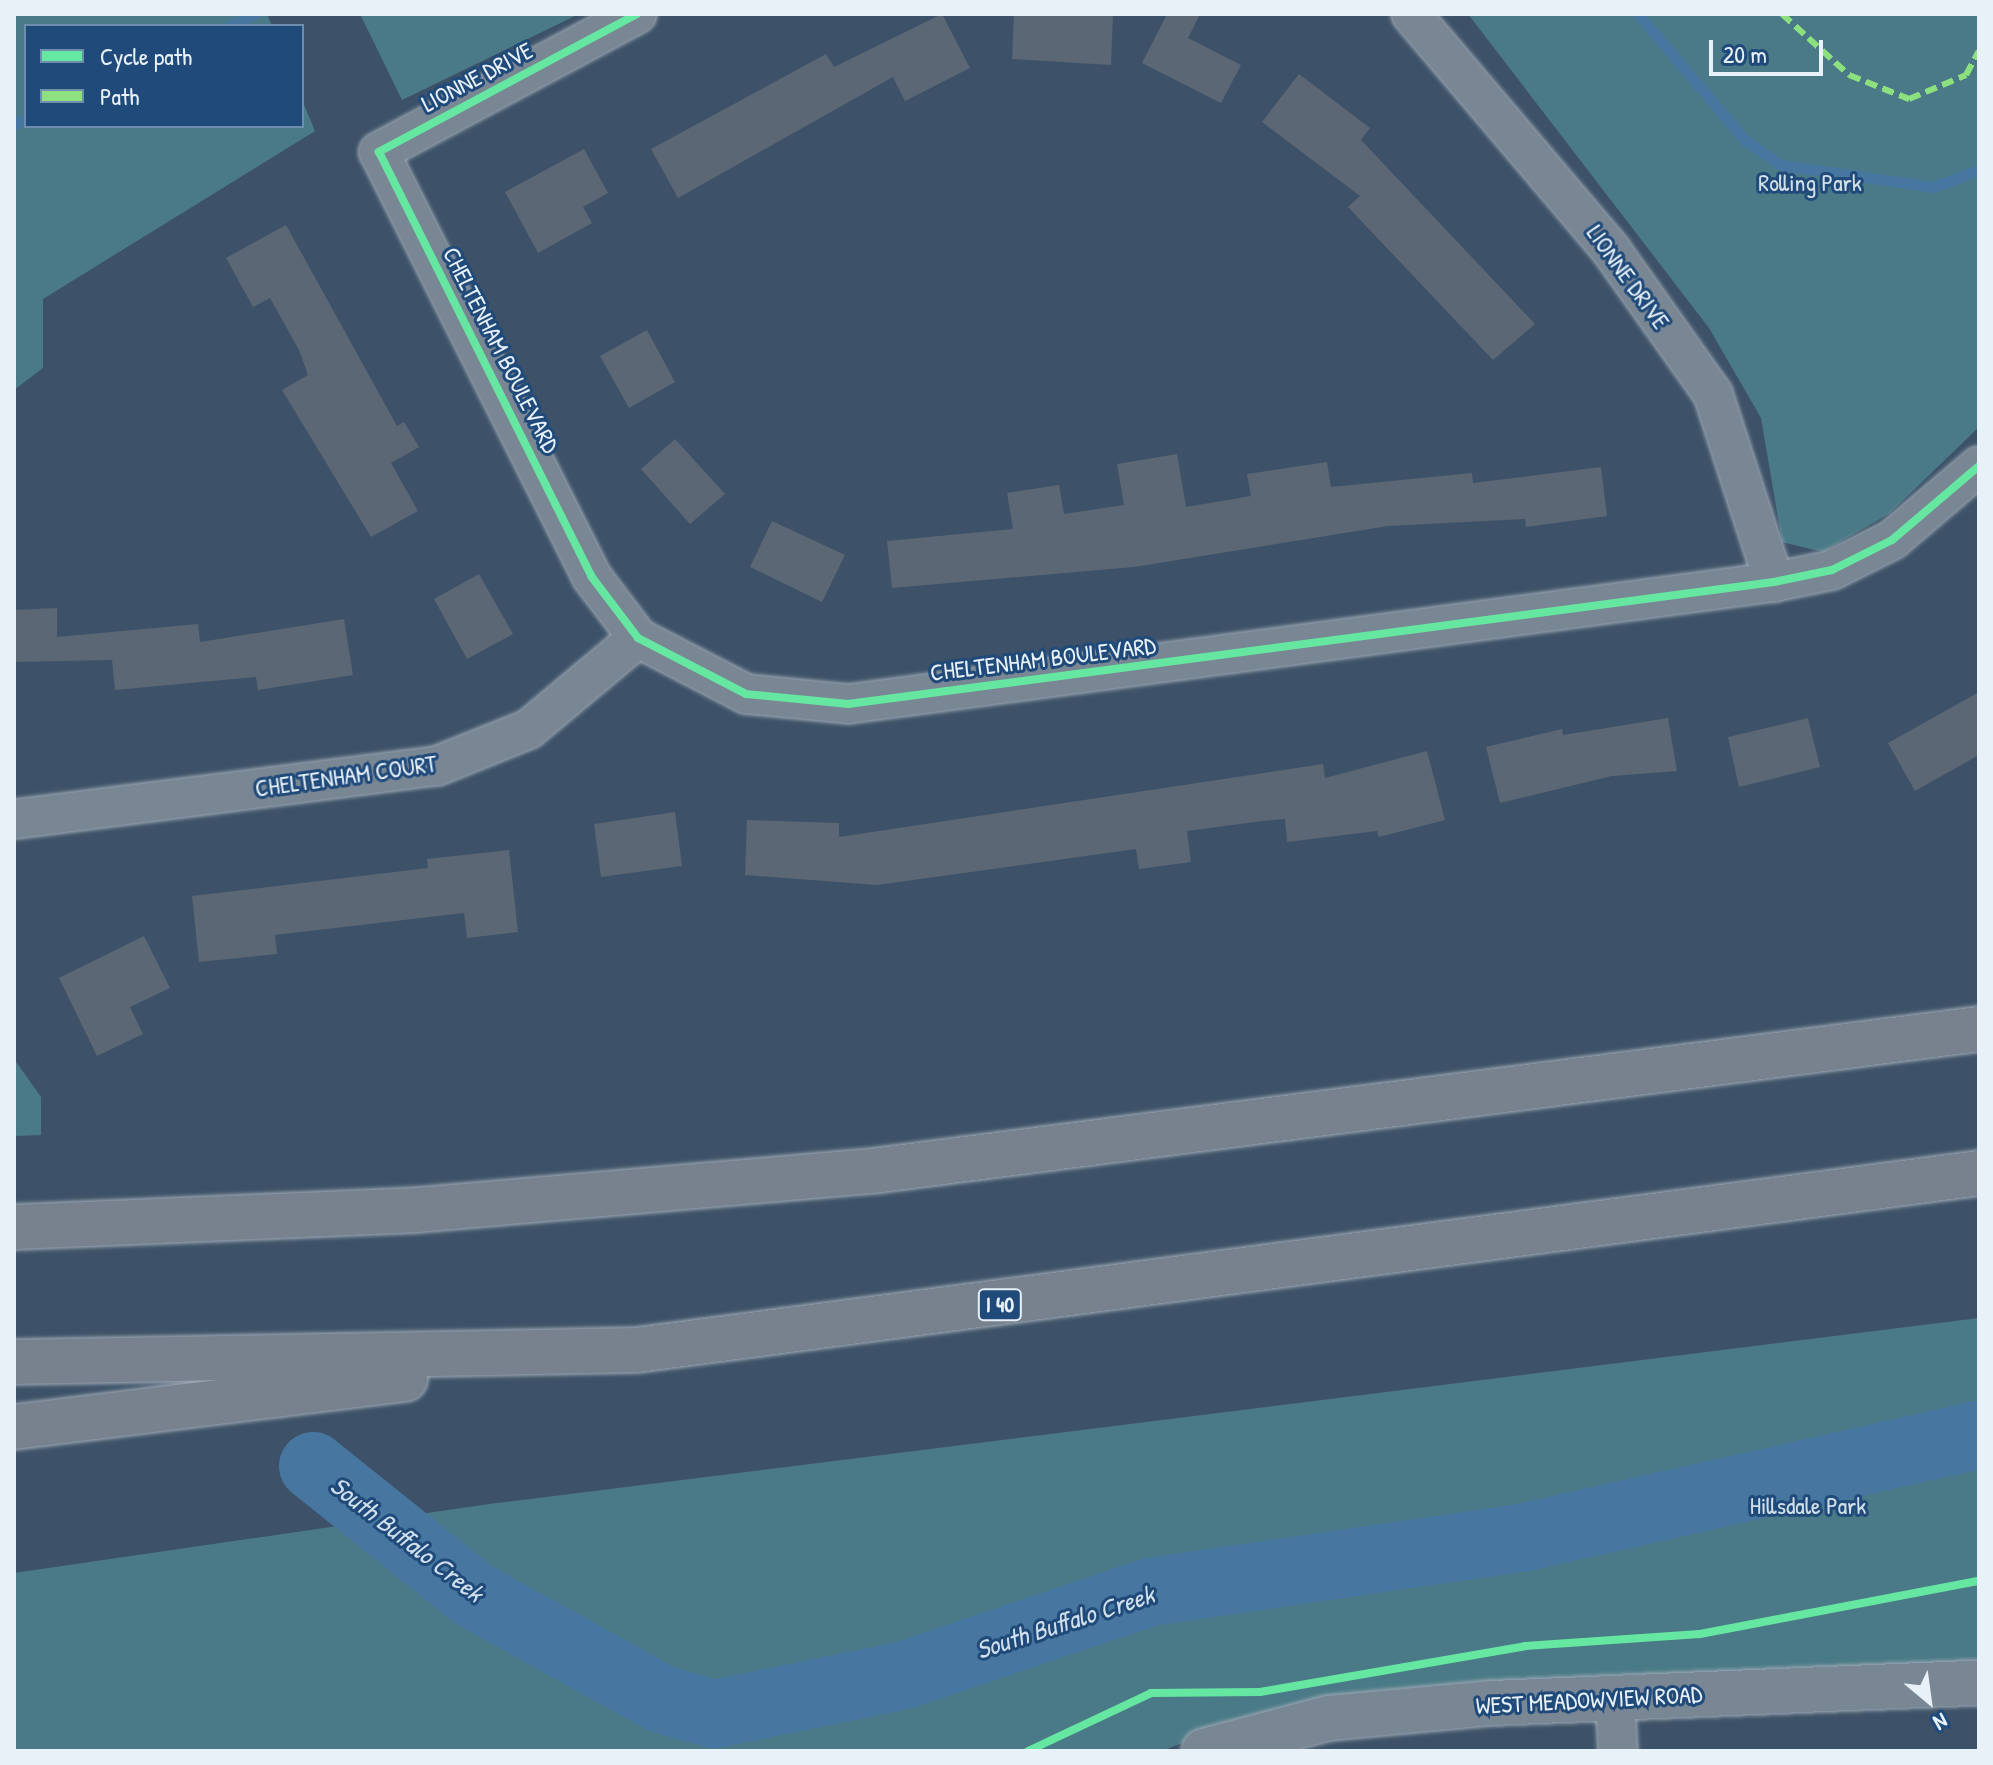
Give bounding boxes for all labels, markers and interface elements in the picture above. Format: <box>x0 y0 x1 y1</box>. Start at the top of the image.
legend <box>24 24 304 128</box>
scale bar <box>1713 24 1827 74</box>
street label: LIONNE DRIVE <box>417 36 537 118</box>
text: 20 m <box>1723 38 1767 70</box>
text: Cycle path <box>100 40 192 72</box>
text: Path <box>100 80 139 112</box>
park label: Rolling Park <box>1758 169 1862 197</box>
street label: LIONNE DRIVE <box>1581 219 1675 335</box>
street label: CHELTENHAM BOULEVARD <box>437 242 565 458</box>
street label: CHELTENHAM BOULEVARD <box>929 631 1157 687</box>
street label: CHELTENHAM COURT <box>253 749 439 803</box>
road number: I 40 <box>976 1287 1024 1323</box>
water label: South Buffalo Creek <box>324 1470 490 1608</box>
park label: Hillsdale Park <box>1750 1492 1866 1520</box>
water label: South Buffalo Creek <box>972 1579 1158 1665</box>
north arrow <box>1889 1661 1969 1741</box>
street label: WEST MEADOWVIEW ROAD <box>1475 1680 1703 1720</box>
text: N <box>1928 1706 1953 1738</box>

